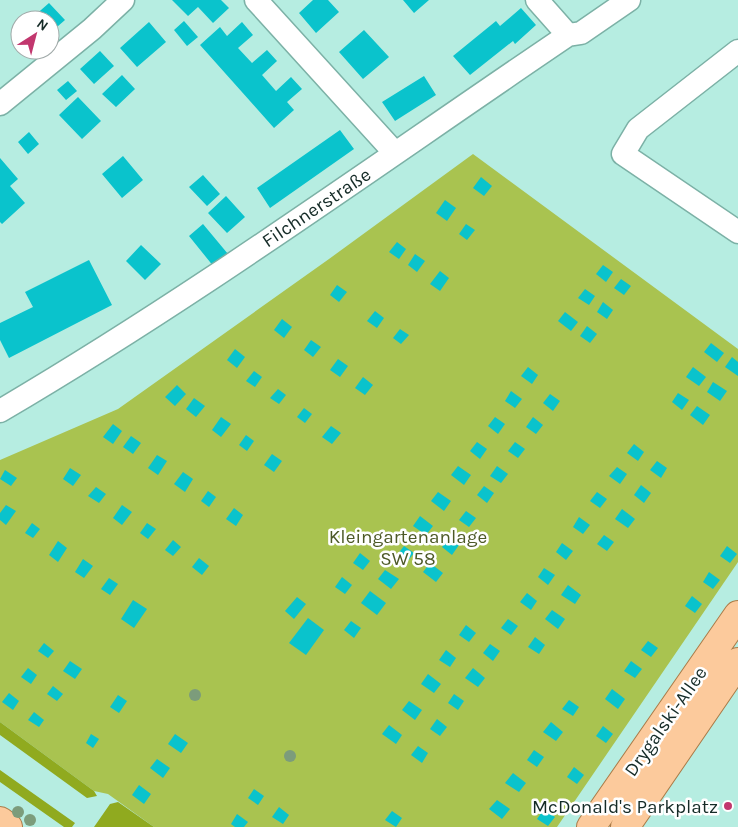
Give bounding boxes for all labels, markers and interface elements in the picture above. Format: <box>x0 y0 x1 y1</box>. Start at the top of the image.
north arrow <box>10 10 60 60</box>
text: N <box>33 15 51 35</box>
street label: Filchnerstraße <box>258 163 375 252</box>
park label: Kleingartenanlage SW 58 <box>329 526 487 570</box>
street label: Drygalski-Allee <box>620 663 712 781</box>
place label: McDonald's Parkplatz <box>532 796 718 818</box>
marker: McDonald's Parkplatz <box>722 800 734 812</box>

